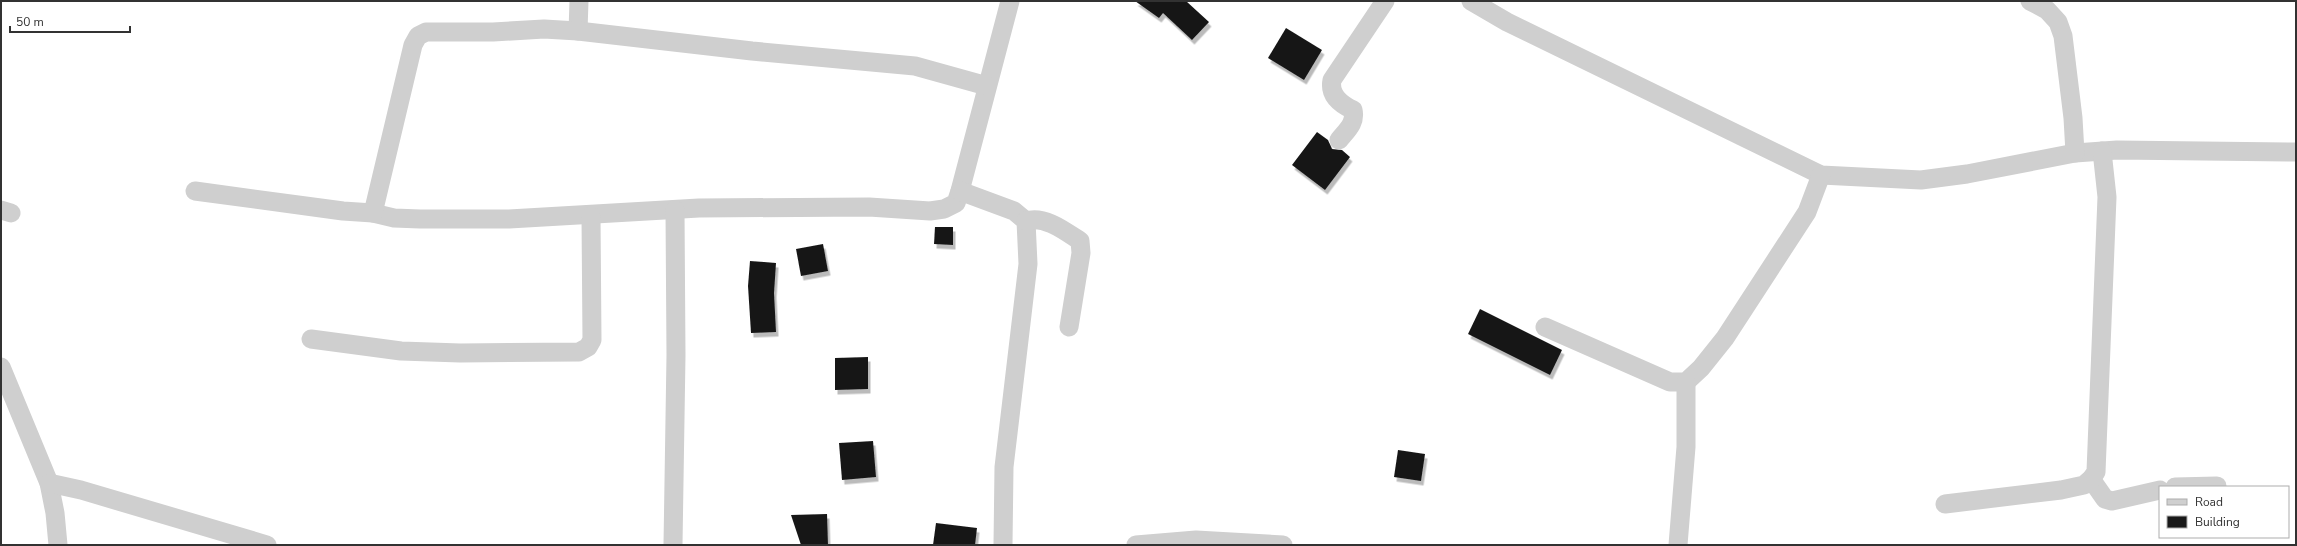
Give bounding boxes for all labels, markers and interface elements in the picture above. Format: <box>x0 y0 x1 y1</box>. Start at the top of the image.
scale bar <box>10 8 130 34</box>
text: 50 m <box>16 14 44 30</box>
legend <box>2159 486 2289 538</box>
text: Road <box>2195 494 2223 510</box>
text: Building <box>2195 514 2240 530</box>

